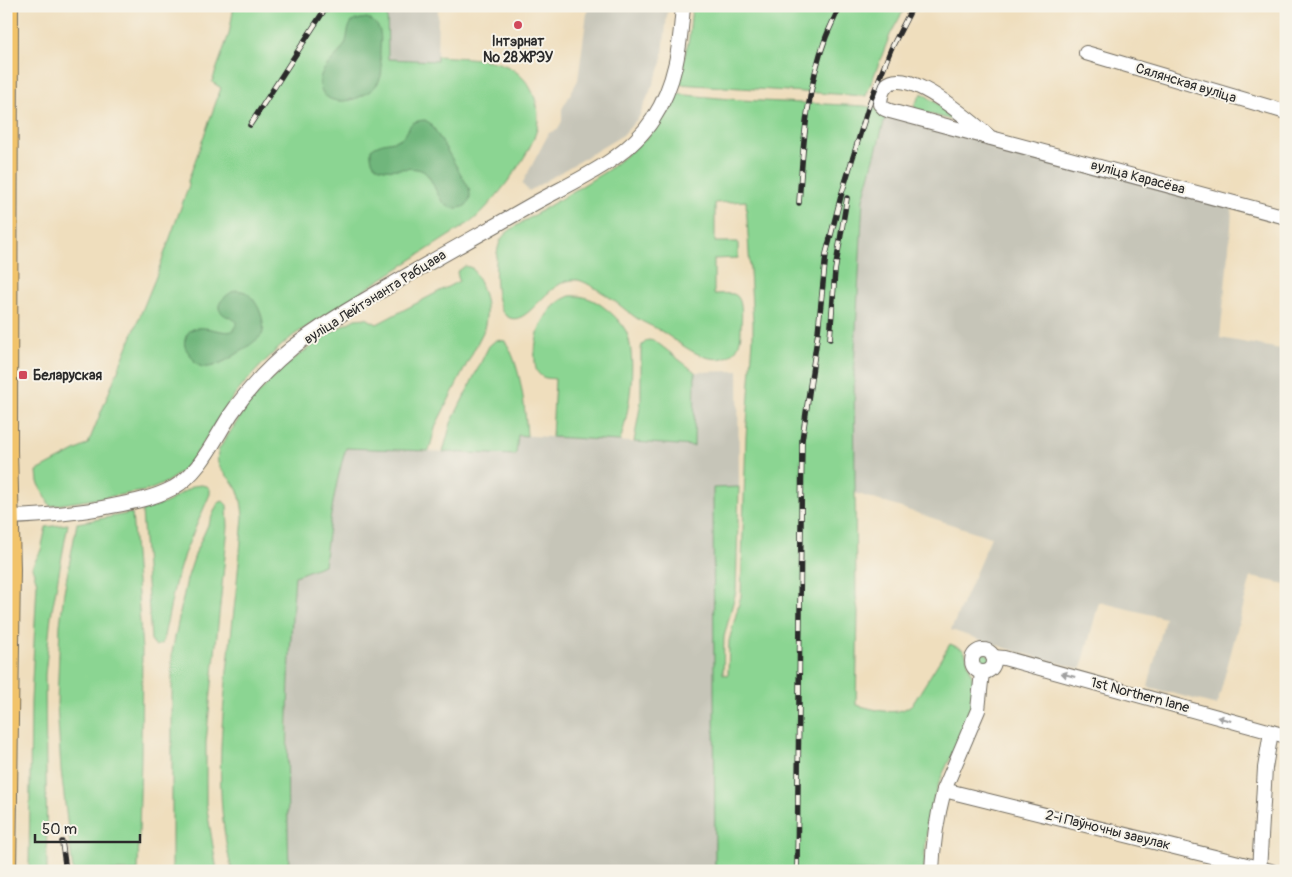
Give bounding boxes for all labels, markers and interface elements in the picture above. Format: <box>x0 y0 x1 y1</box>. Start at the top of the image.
marker: Інтэрнат № 28 ЖРЭУ <box>512 19 524 31</box>
place label: Інтэрнат № 28 ЖРЭУ <box>483 33 554 66</box>
street label: Сялянская вуліца <box>1133 60 1239 106</box>
street label: вуліца Карасёва <box>1089 156 1187 198</box>
street label: вуліца Лейтэнанта Рабцава <box>301 246 449 348</box>
place label: Беларуская <box>33 367 103 384</box>
marker: Беларуская <box>17 369 29 381</box>
one-way arrow <box>1060 671 1075 679</box>
street label: 1st Northern lane <box>1089 674 1191 716</box>
one-way arrow <box>1217 714 1232 722</box>
street label: 2-і Паўночны завулак <box>1044 806 1172 854</box>
scale bar <box>35 812 140 844</box>
text: 50 m <box>42 820 77 839</box>

